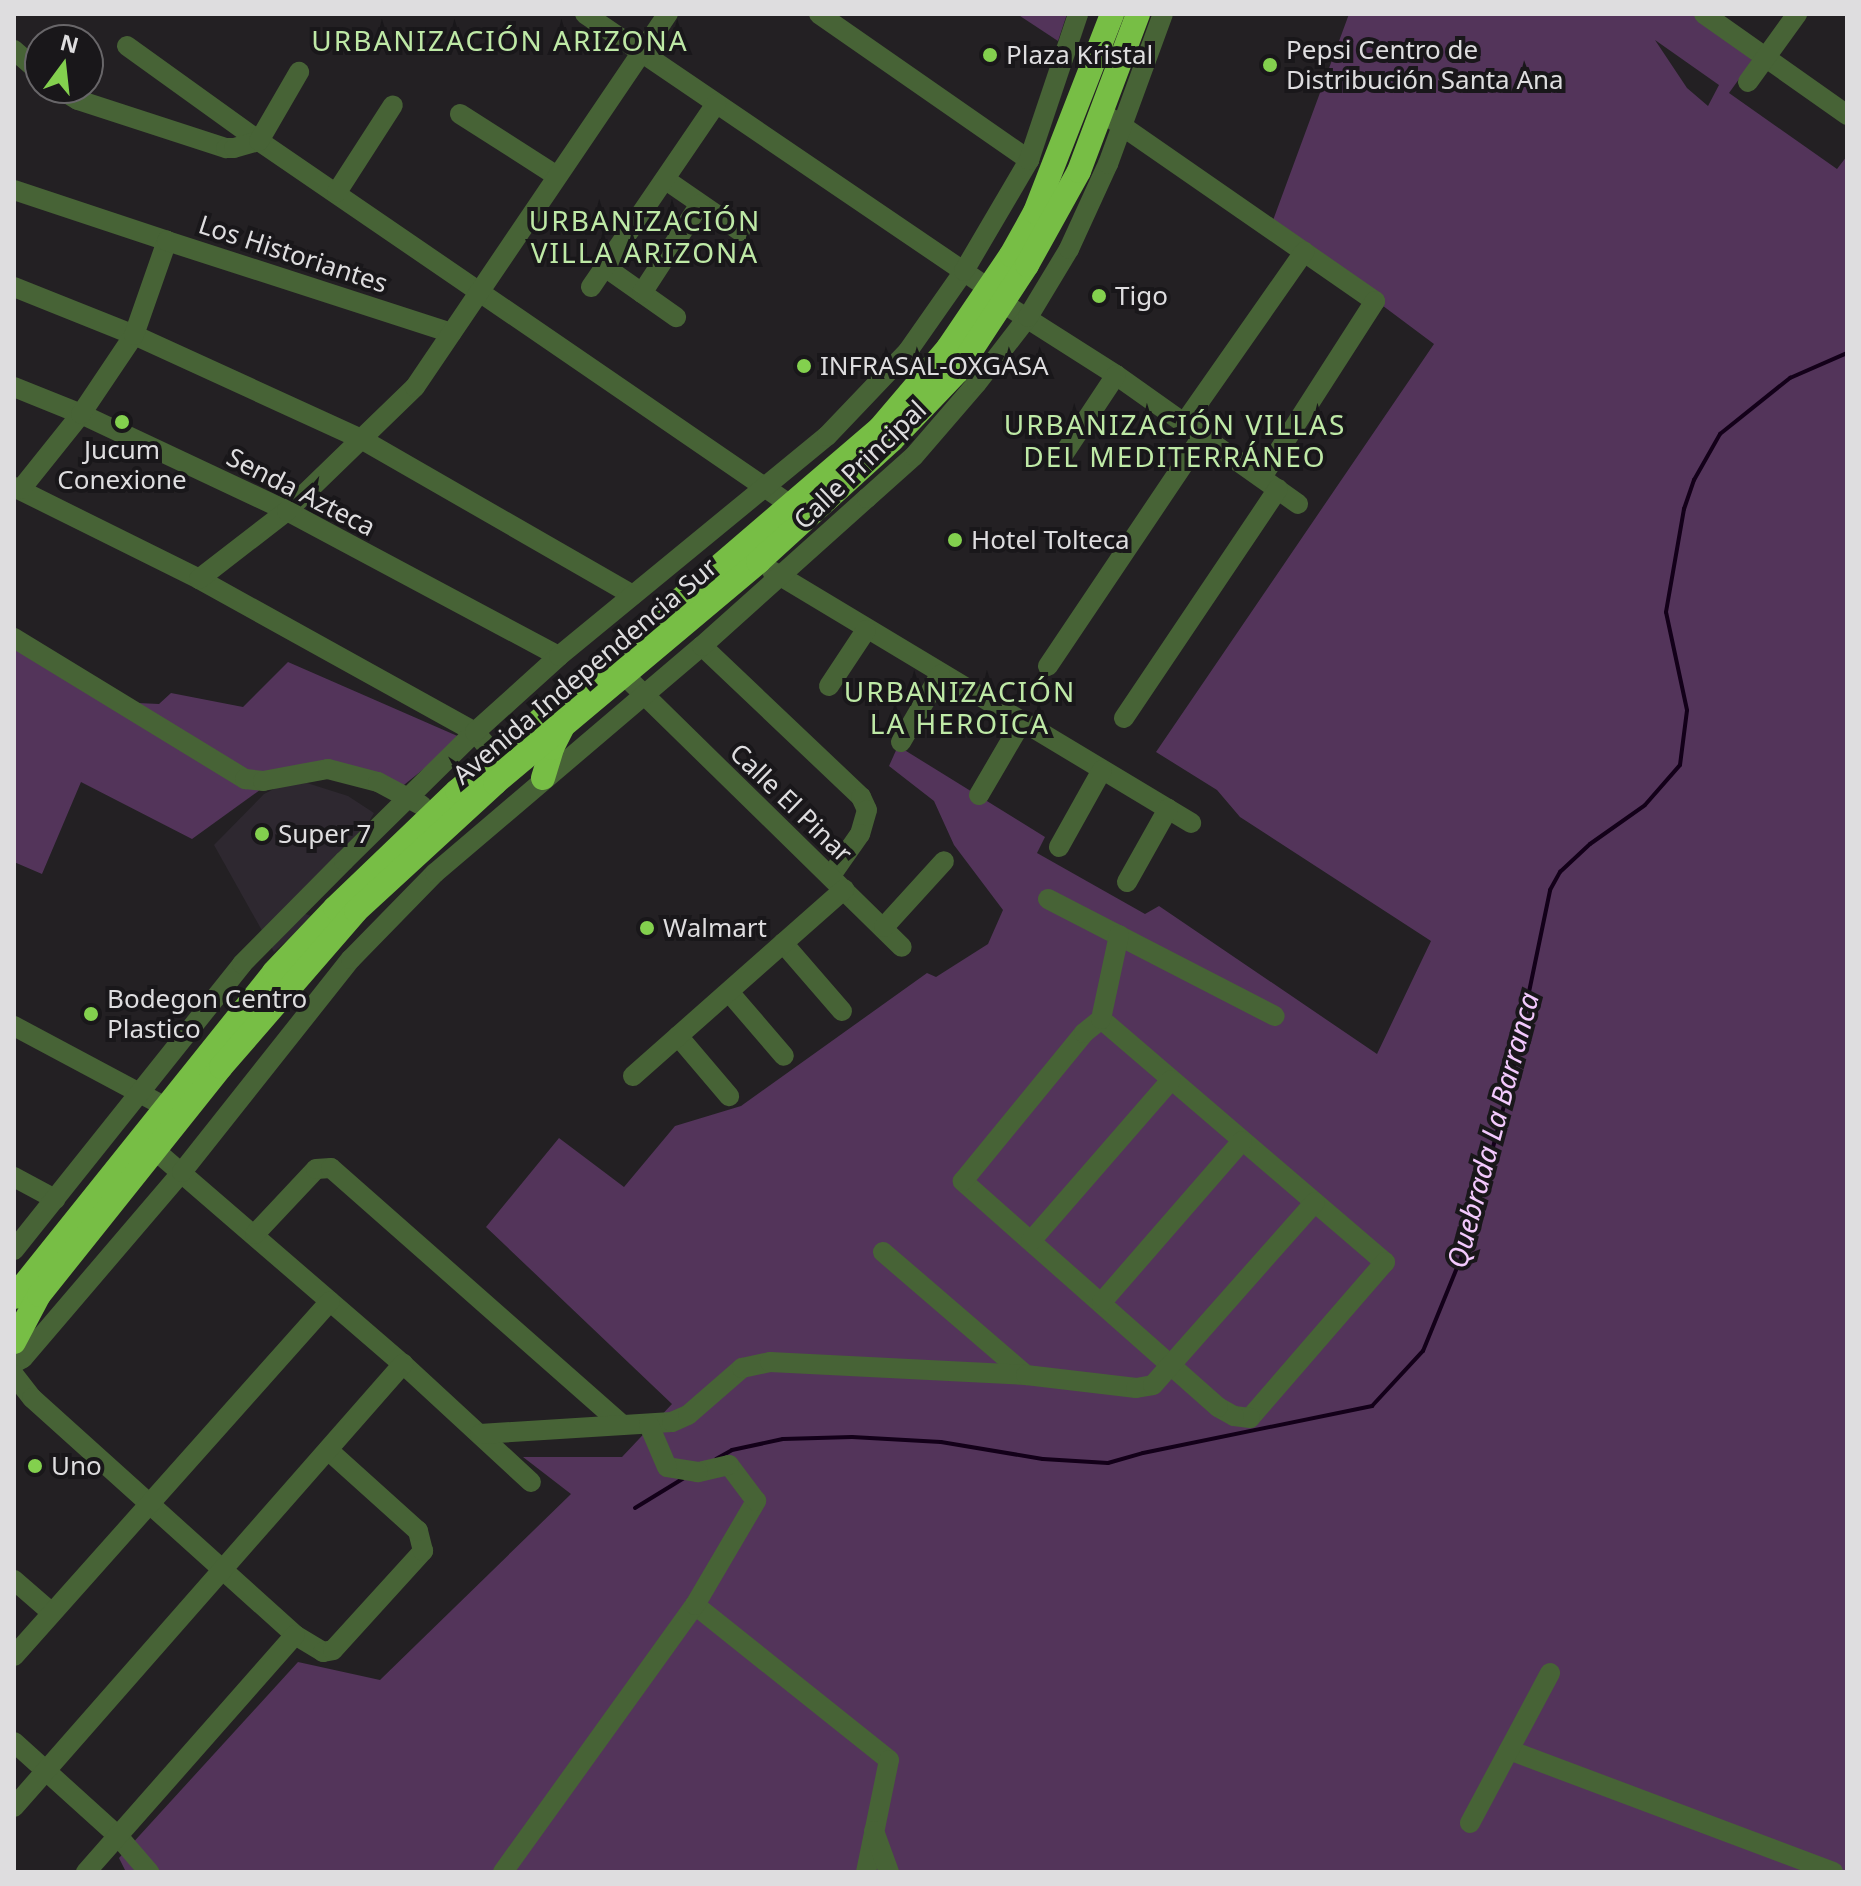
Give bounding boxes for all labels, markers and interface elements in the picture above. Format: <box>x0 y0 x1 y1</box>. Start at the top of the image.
district label: URBANIZACIÓN ARIZONA <box>311 23 689 57</box>
north arrow <box>24 24 104 104</box>
text: N <box>57 26 82 60</box>
place label: Pepsi Centro de Distribución Santa Ana <box>1286 34 1564 96</box>
place label: Plaza Kristal <box>1006 39 1153 71</box>
marker: Plaza Kristal <box>981 46 999 64</box>
marker: Pepsi Centro de Distribución Santa Ana <box>1261 56 1279 74</box>
district label: URBANIZACIÓN VILLA ARIZONA <box>529 203 761 269</box>
street label: Los Historiantes <box>195 209 391 299</box>
place label: Tigo <box>1115 280 1168 312</box>
marker: Tigo <box>1090 287 1108 305</box>
place label: INFRASAL-OXGASA <box>820 350 1049 382</box>
marker: INFRASAL-OXGASA <box>795 357 813 375</box>
street label: Calle Principal <box>787 394 933 536</box>
district label: URBANIZACIÓN VILLAS DEL MEDITERRÁNEO <box>1004 407 1346 473</box>
marker: Jucum Conexione <box>113 413 131 431</box>
place label: Jucum Conexione <box>57 434 187 496</box>
street label: Senda Azteca <box>222 441 380 543</box>
place label: Hotel Tolteca <box>971 524 1130 556</box>
marker: Hotel Tolteca <box>946 531 964 549</box>
street label: Avenida Independencia Sur <box>447 551 723 791</box>
district label: URBANIZACIÓN LA HEROICA <box>844 674 1076 740</box>
street label: Calle El Pinar <box>723 737 859 869</box>
place label: Super 7 <box>278 818 371 850</box>
marker: Super 7 <box>253 825 271 843</box>
place label: Walmart <box>663 912 767 944</box>
marker: Walmart <box>638 919 656 937</box>
place label: Bodegon Centro Plastico <box>107 983 307 1044</box>
water label: Quebrada La Barranca <box>1439 988 1545 1272</box>
marker: Bodegon Centro Plastico <box>82 1005 100 1023</box>
place label: Uno <box>51 1450 102 1482</box>
marker: Uno <box>26 1457 44 1475</box>

